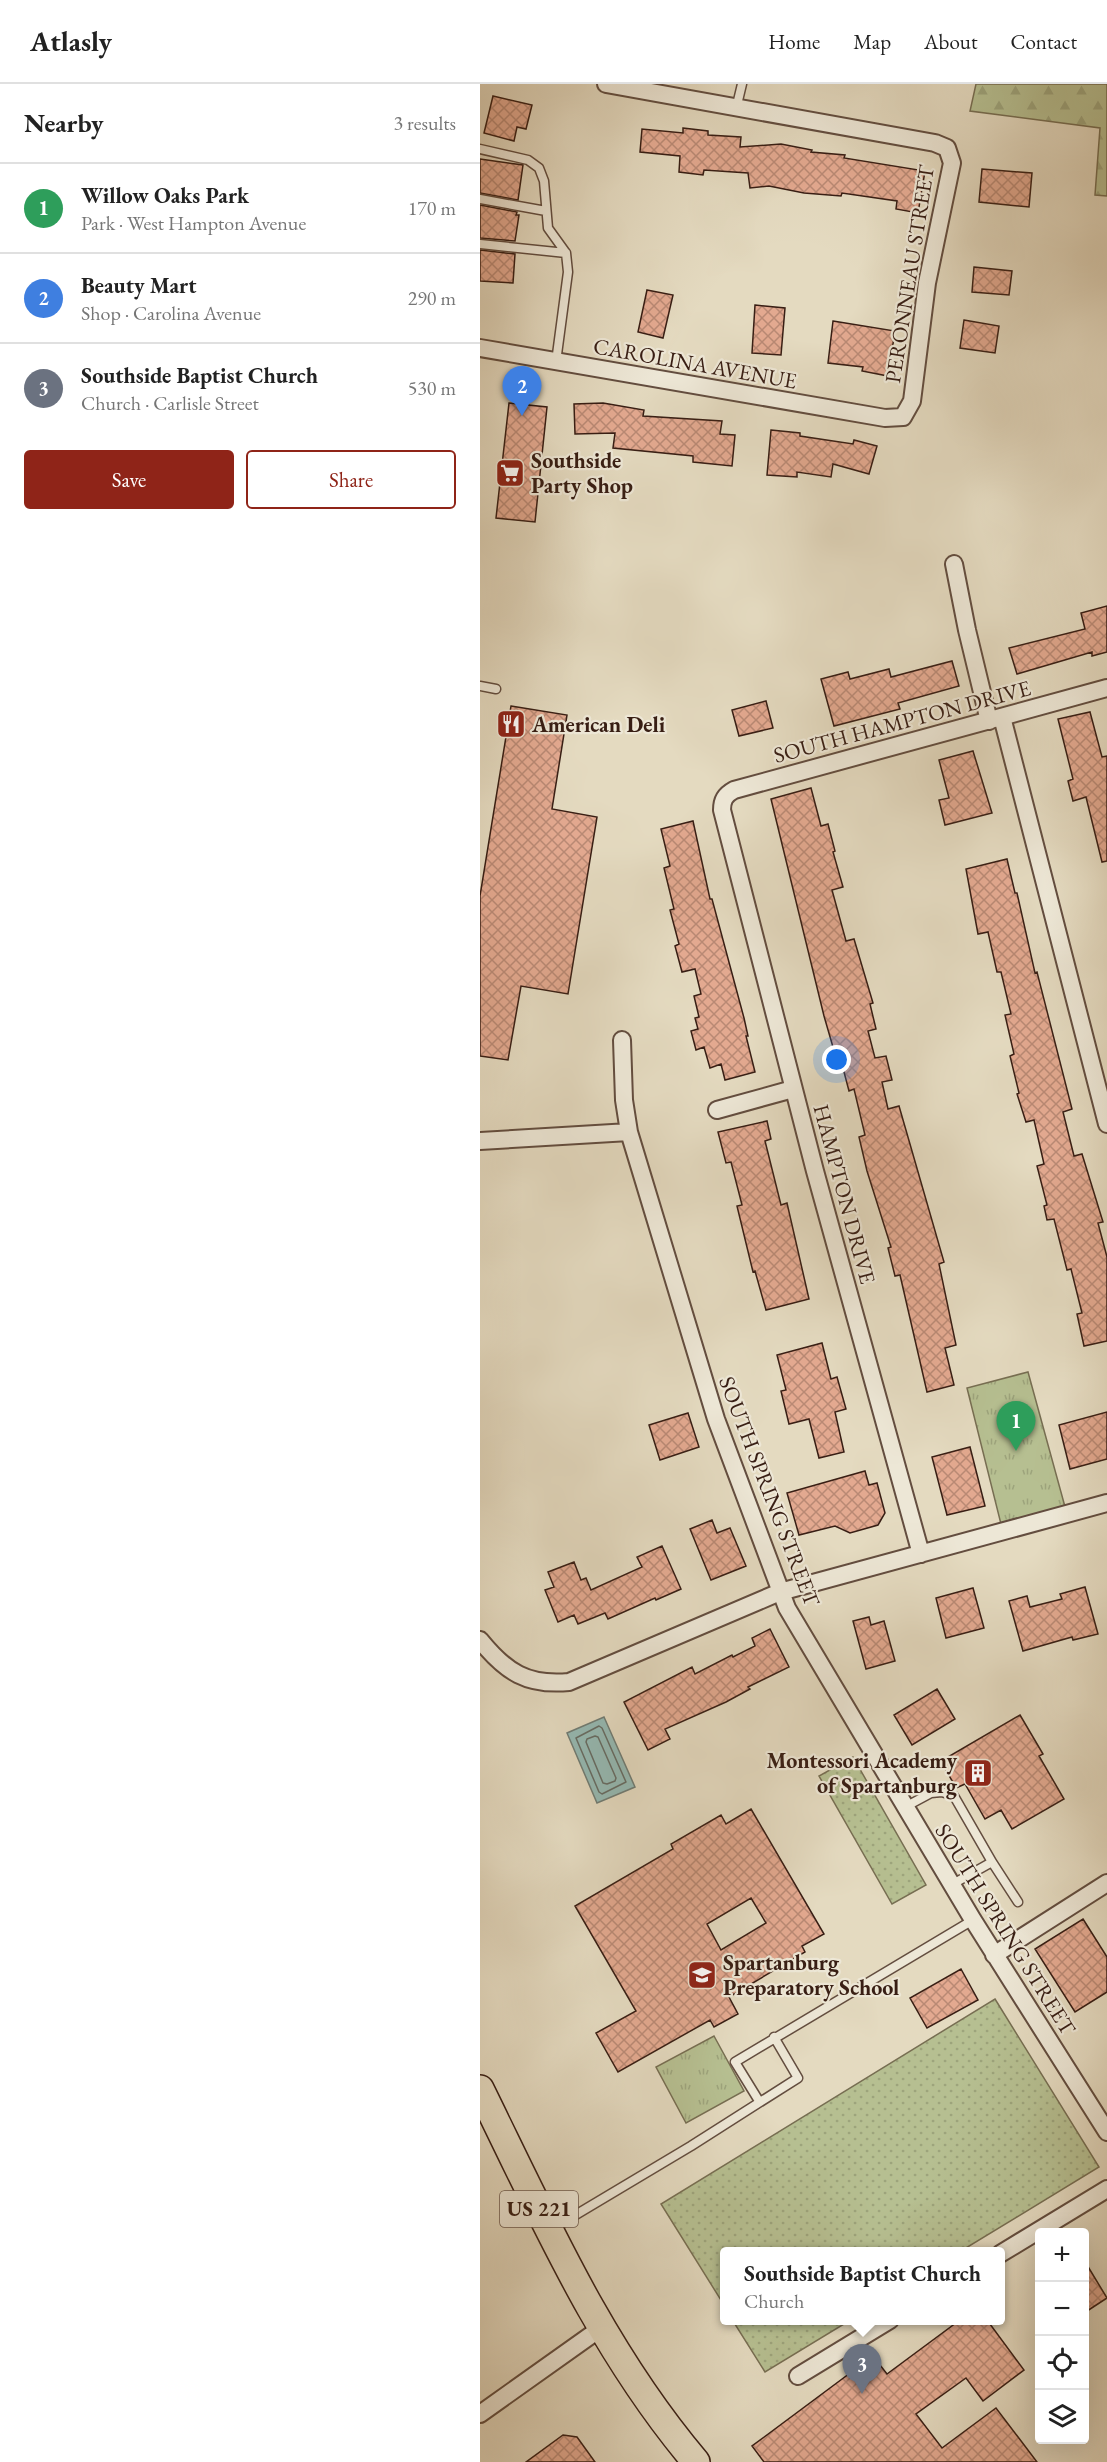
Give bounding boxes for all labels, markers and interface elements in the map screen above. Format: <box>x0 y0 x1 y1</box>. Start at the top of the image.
text: Atlasly <box>30 23 112 59</box>
text: Home <box>768 28 820 55</box>
text: Map <box>853 28 891 55</box>
text: About <box>924 28 977 55</box>
text: Contact <box>1010 28 1077 55</box>
text: Nearby <box>24 106 104 140</box>
text: 3 results <box>393 110 456 136</box>
street label: PERONNEAU STREET <box>878 163 941 385</box>
text: Willow Oaks Park <box>81 181 249 210</box>
text: 1 <box>38 195 49 221</box>
text: 170 m <box>408 195 456 221</box>
text: Park · West Hampton Avenue <box>81 210 306 236</box>
text: Beauty Mart <box>81 271 196 300</box>
text: 2 <box>38 285 49 311</box>
text: 290 m <box>408 285 456 311</box>
text: Shop · Carolina Avenue <box>81 300 261 326</box>
street label: CAROLINA AVENUE <box>591 331 799 396</box>
text: Southside Baptist Church <box>81 361 318 390</box>
pin: 2 <box>502 366 542 416</box>
text: 3 <box>38 375 49 401</box>
text: 530 m <box>408 375 456 401</box>
text: Church · Carlisle Street <box>81 390 259 416</box>
place label: Southside Party Shop <box>531 446 633 500</box>
button: Save <box>24 450 234 509</box>
button: Share <box>246 450 456 509</box>
supermarket icon: Southside Party Shop <box>494 457 526 489</box>
street label: SOUTH HAMPTON DRIVE <box>770 673 1034 770</box>
restaurant icon: American Deli <box>495 708 527 740</box>
place label: American Deli <box>531 710 666 739</box>
your location <box>822 1045 851 1074</box>
street label: HAMPTON DRIVE <box>807 1101 882 1287</box>
street label: SOUTH SPRING STREET <box>712 1372 827 1610</box>
pin: 1 <box>996 1402 1036 1451</box>
place label: Montessori Academy of Spartanburg <box>766 1746 958 1800</box>
building icon: Montessori Academy of Spartanburg <box>962 1757 994 1789</box>
street label: SOUTH SPRING STREET <box>929 1818 1083 2041</box>
place label: Spartanburg Preparatory School <box>723 1948 899 2002</box>
school or university icon: Spartanburg Preparatory School <box>686 1959 718 1991</box>
road number: US 221 <box>500 2191 578 2227</box>
map controls <box>1035 2228 1089 2444</box>
button: + <box>1035 2228 1089 2282</box>
popup <box>720 2247 1005 2325</box>
text: Southside Baptist Church <box>744 2259 981 2288</box>
button: − <box>1035 2282 1089 2336</box>
text: Church <box>744 2288 804 2314</box>
button: locate <box>1035 2336 1089 2390</box>
pin: 3 <box>842 2344 881 2394</box>
button: layers <box>1035 2390 1089 2444</box>

